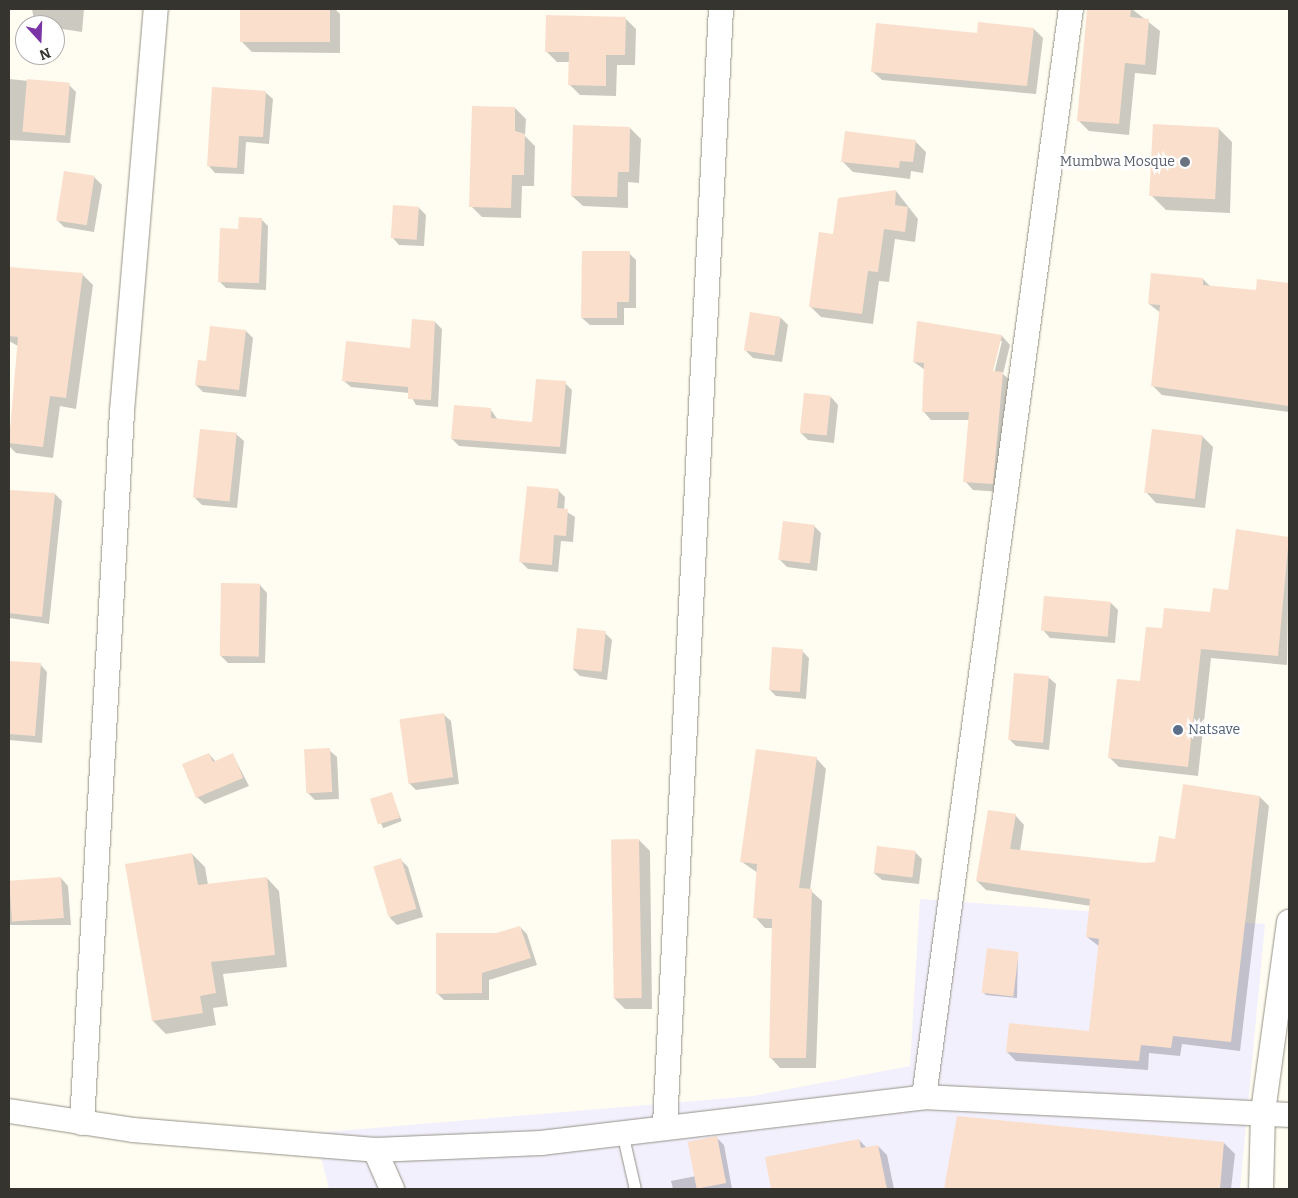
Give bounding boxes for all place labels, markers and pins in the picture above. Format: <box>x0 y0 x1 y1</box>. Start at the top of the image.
place label: Mumbwa Mosque <box>1060 154 1175 170</box>
marker: Mumbwa Mosque <box>1179 156 1191 168</box>
place label: Natsave <box>1188 722 1240 738</box>
marker: Natsave <box>1172 724 1184 736</box>

